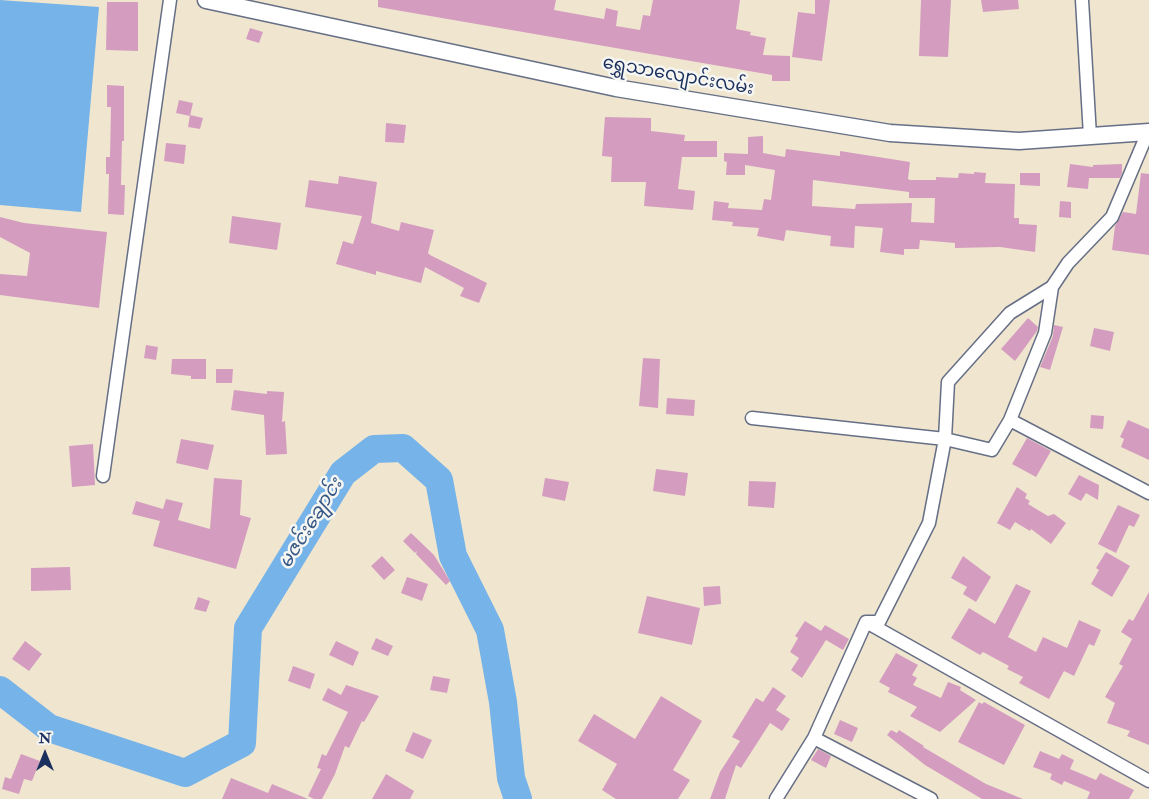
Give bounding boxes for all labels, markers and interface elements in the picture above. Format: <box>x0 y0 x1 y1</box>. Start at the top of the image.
street label: ရွှေသာလျောင်းလမ်း <box>601 53 755 101</box>
water label: မဇင်းချောင်း <box>275 475 349 573</box>
north arrow <box>20 729 70 779</box>
text: N <box>39 730 51 747</box>

